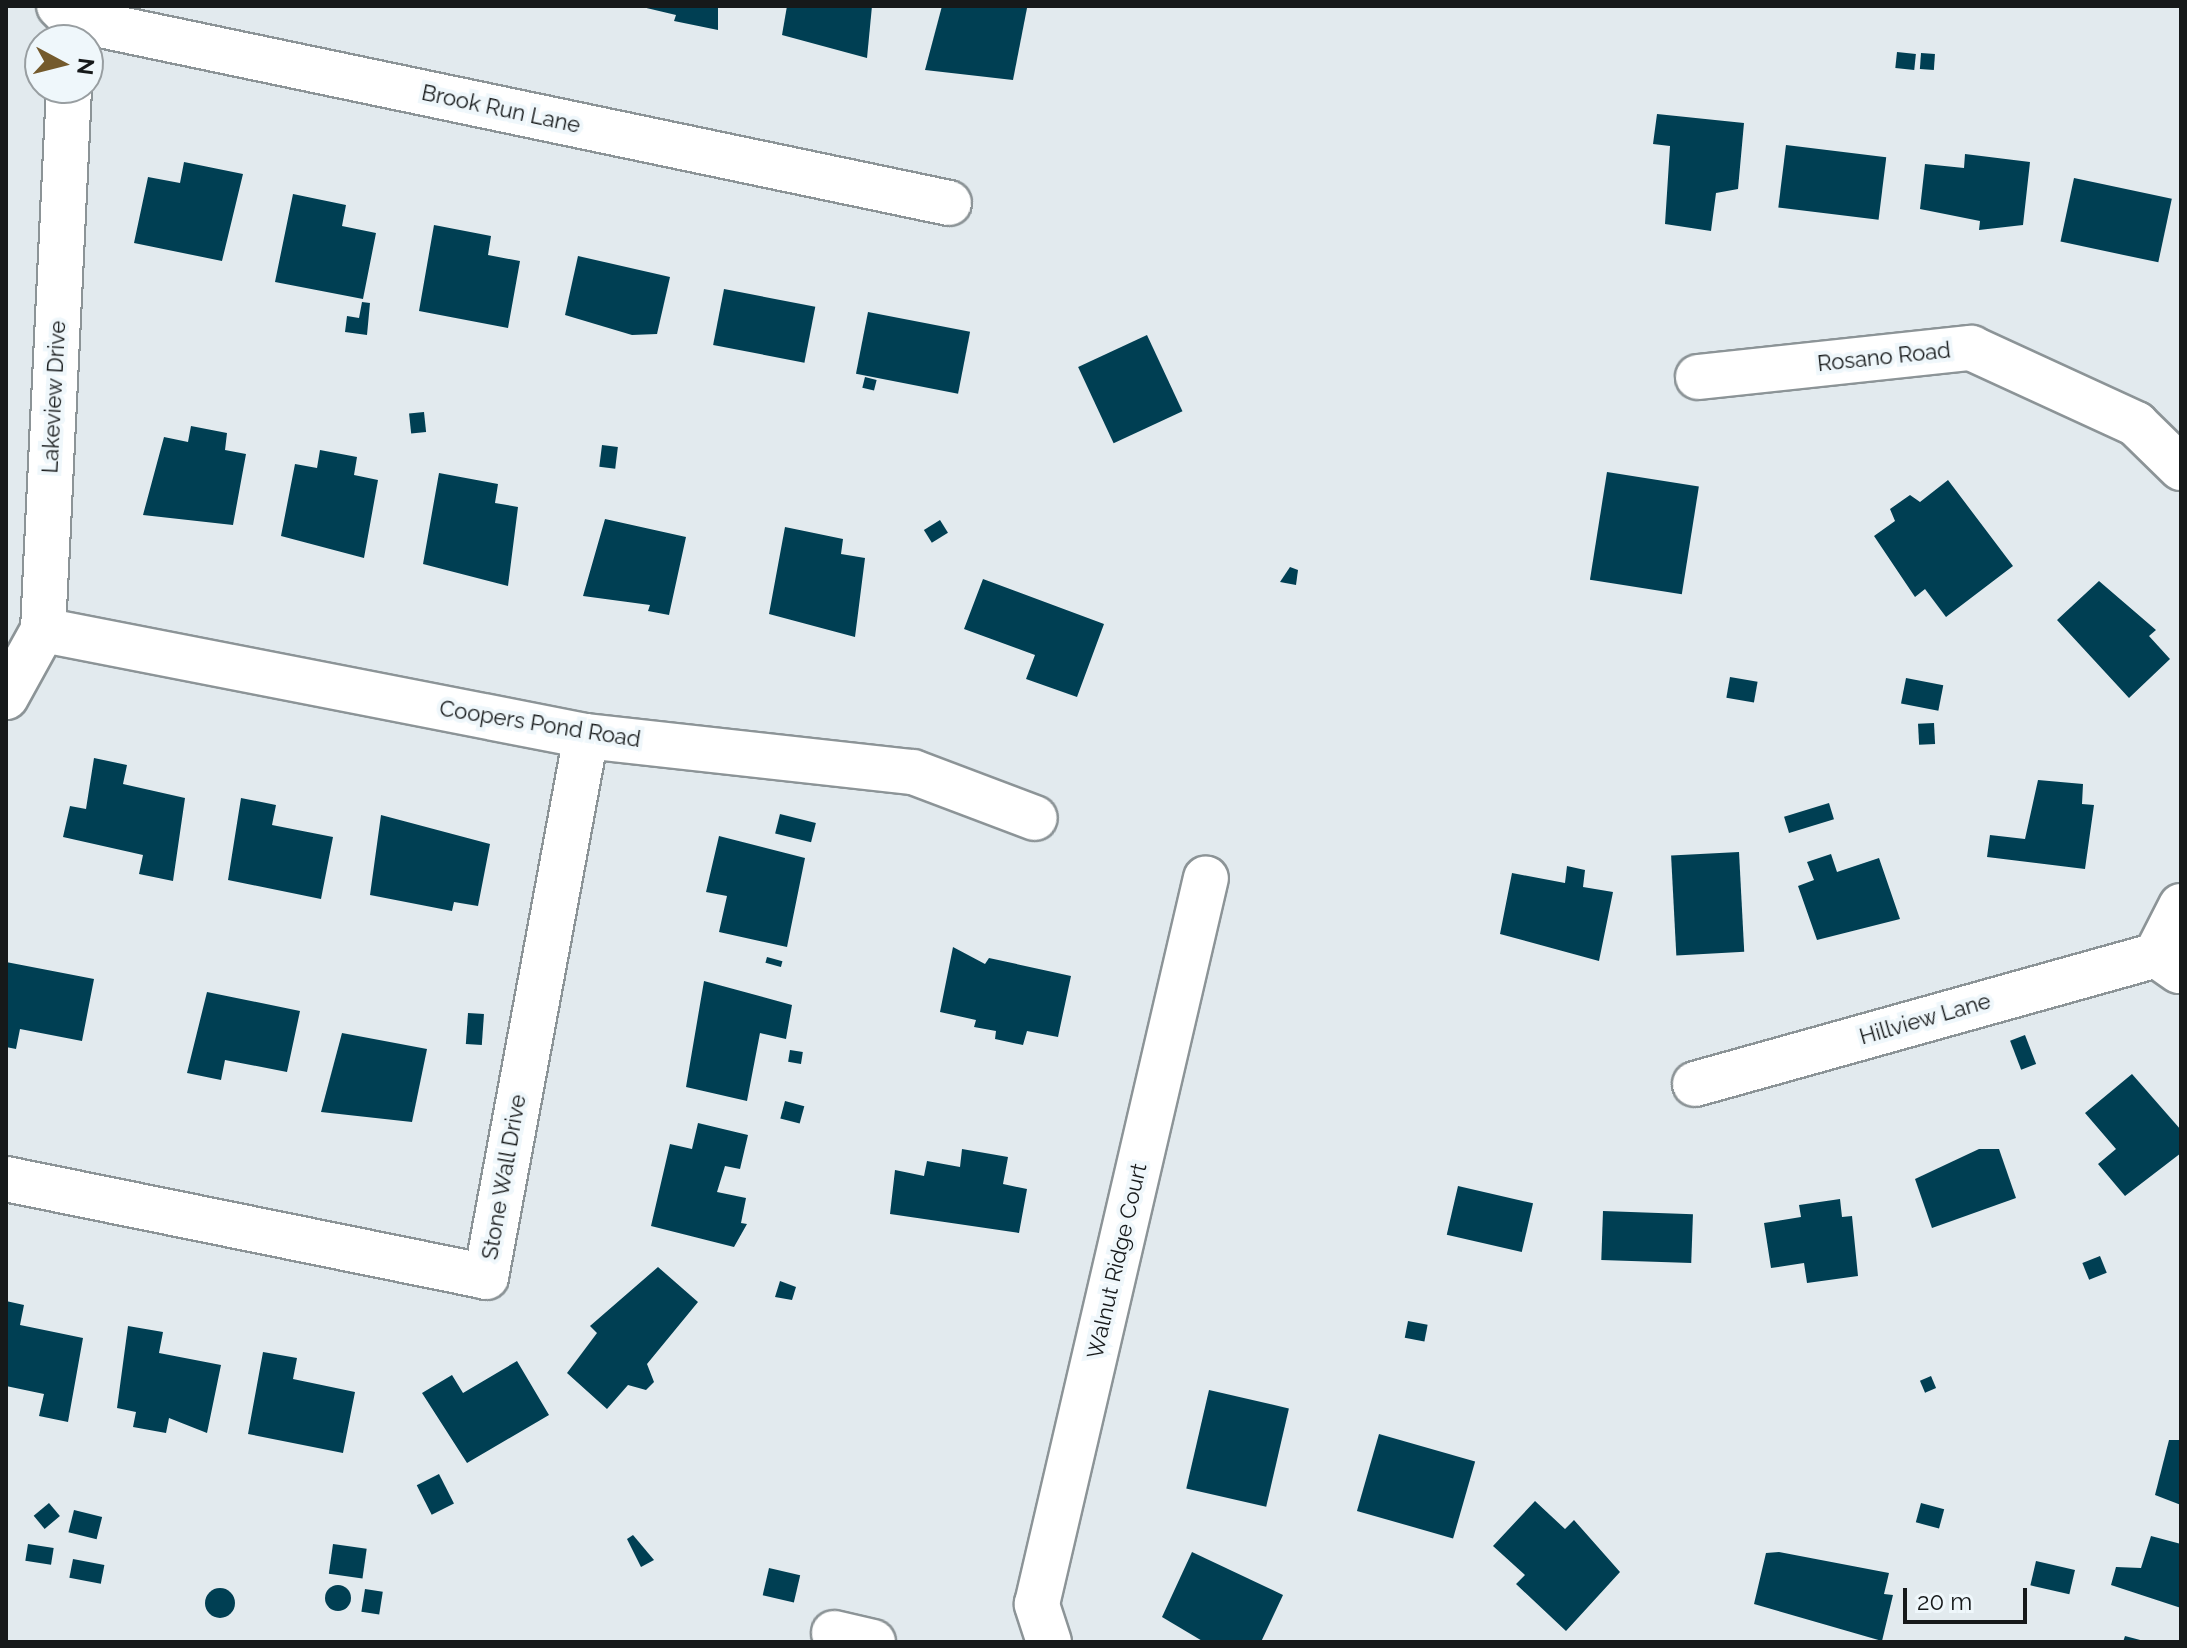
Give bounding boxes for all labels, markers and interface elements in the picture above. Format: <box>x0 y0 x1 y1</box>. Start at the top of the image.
north arrow <box>24 24 104 104</box>
text: N <box>72 57 100 77</box>
street label: Brook Run Lane <box>419 79 583 139</box>
street label: Lakeview Drive <box>37 320 71 474</box>
street label: Rosano Road <box>1816 337 1952 377</box>
street label: Coopers Pond Road <box>438 695 642 753</box>
street label: Hillview Lane <box>1856 988 1994 1050</box>
street label: Stone Wall Drive <box>476 1092 532 1262</box>
street label: Walnut Ridge Court <box>1082 1161 1152 1361</box>
scale bar <box>1907 1572 2031 1622</box>
text: 20 m <box>1917 1587 1972 1616</box>

